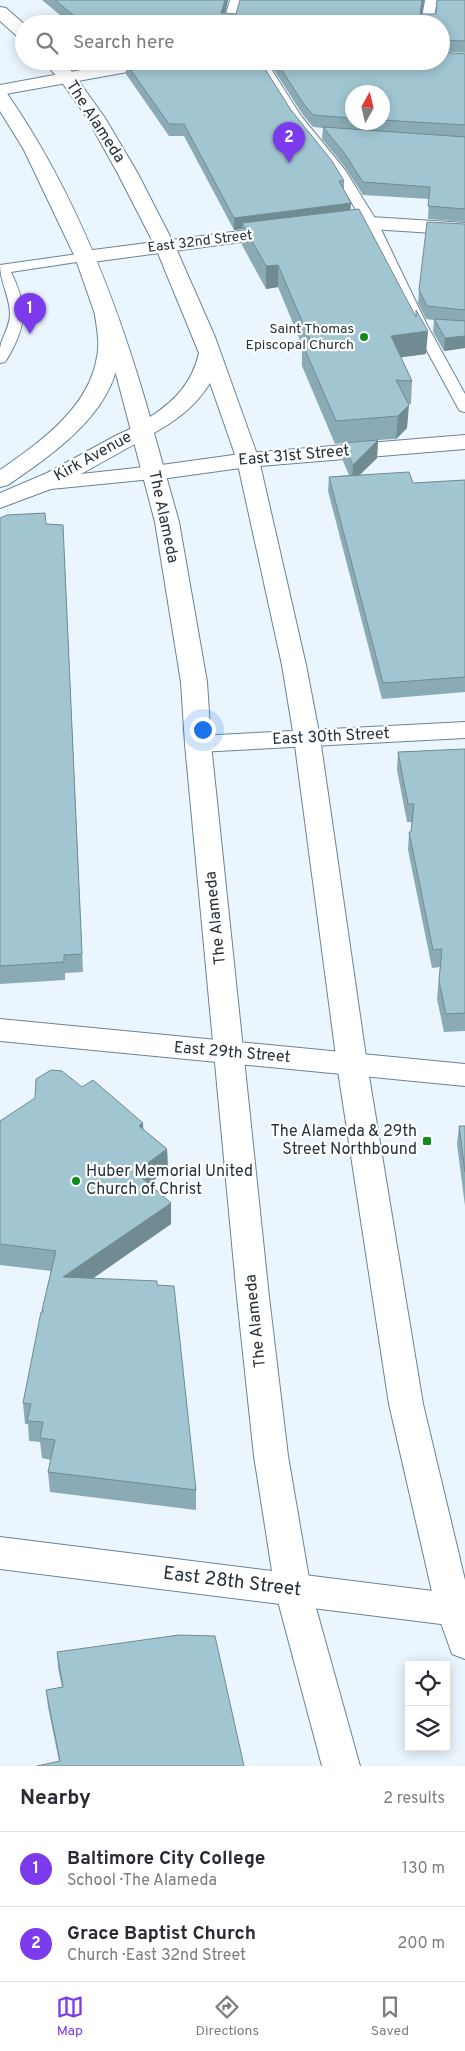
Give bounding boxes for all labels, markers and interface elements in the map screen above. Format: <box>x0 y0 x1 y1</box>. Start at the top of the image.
search box <box>15 15 450 70</box>
icon: search <box>33 29 61 57</box>
text: Search here <box>73 31 175 55</box>
street label: The Alameda <box>61 77 129 167</box>
north arrow <box>345 85 390 130</box>
pin: 2 <box>273 122 305 163</box>
street label: East 32nd Street <box>147 227 253 257</box>
pin: 1 <box>14 293 46 334</box>
place label: Saint Thomas Episcopal Church <box>246 321 354 354</box>
marker: Saint Thomas Episcopal Church <box>358 331 370 343</box>
street label: Kirk Avenue <box>51 427 135 487</box>
street label: East 31st Street <box>238 441 350 471</box>
street label: The Alameda <box>143 469 183 565</box>
your location <box>190 717 216 743</box>
street label: East 30th Street <box>272 724 390 750</box>
street label: The Alameda <box>201 870 231 966</box>
street label: East 29th Street <box>173 1038 291 1068</box>
place label: The Alameda & 29th Street Northbound <box>270 1122 417 1160</box>
marker: The Alameda & 29th Street Northbound <box>421 1135 433 1147</box>
place label: Huber Memorial United Church of Christ <box>86 1162 253 1200</box>
marker: Huber Memorial United Church of Christ <box>70 1175 82 1187</box>
street label: The Alameda <box>241 1273 271 1369</box>
street label: East 28th Street <box>162 1562 302 1602</box>
map controls <box>405 1661 450 1751</box>
button: locate <box>405 1661 450 1706</box>
button: layers <box>405 1706 450 1751</box>
text: Nearby <box>20 1785 91 1812</box>
text: 2 results <box>383 1789 445 1809</box>
text: Baltimore City College <box>67 1847 265 1871</box>
text: 1 <box>33 1859 39 1879</box>
text: 130 m <box>402 1859 445 1879</box>
text: School · The Alameda <box>67 1871 217 1891</box>
text: Grace Baptist Church <box>67 1922 256 1946</box>
text: 2 <box>31 1934 41 1954</box>
text: 200 m <box>397 1934 445 1954</box>
text: Church · East 32nd Street <box>67 1946 246 1966</box>
tab: Map <box>56 1993 84 2040</box>
tab: Directions <box>195 1993 259 2040</box>
tab: Saved <box>371 1993 409 2040</box>

